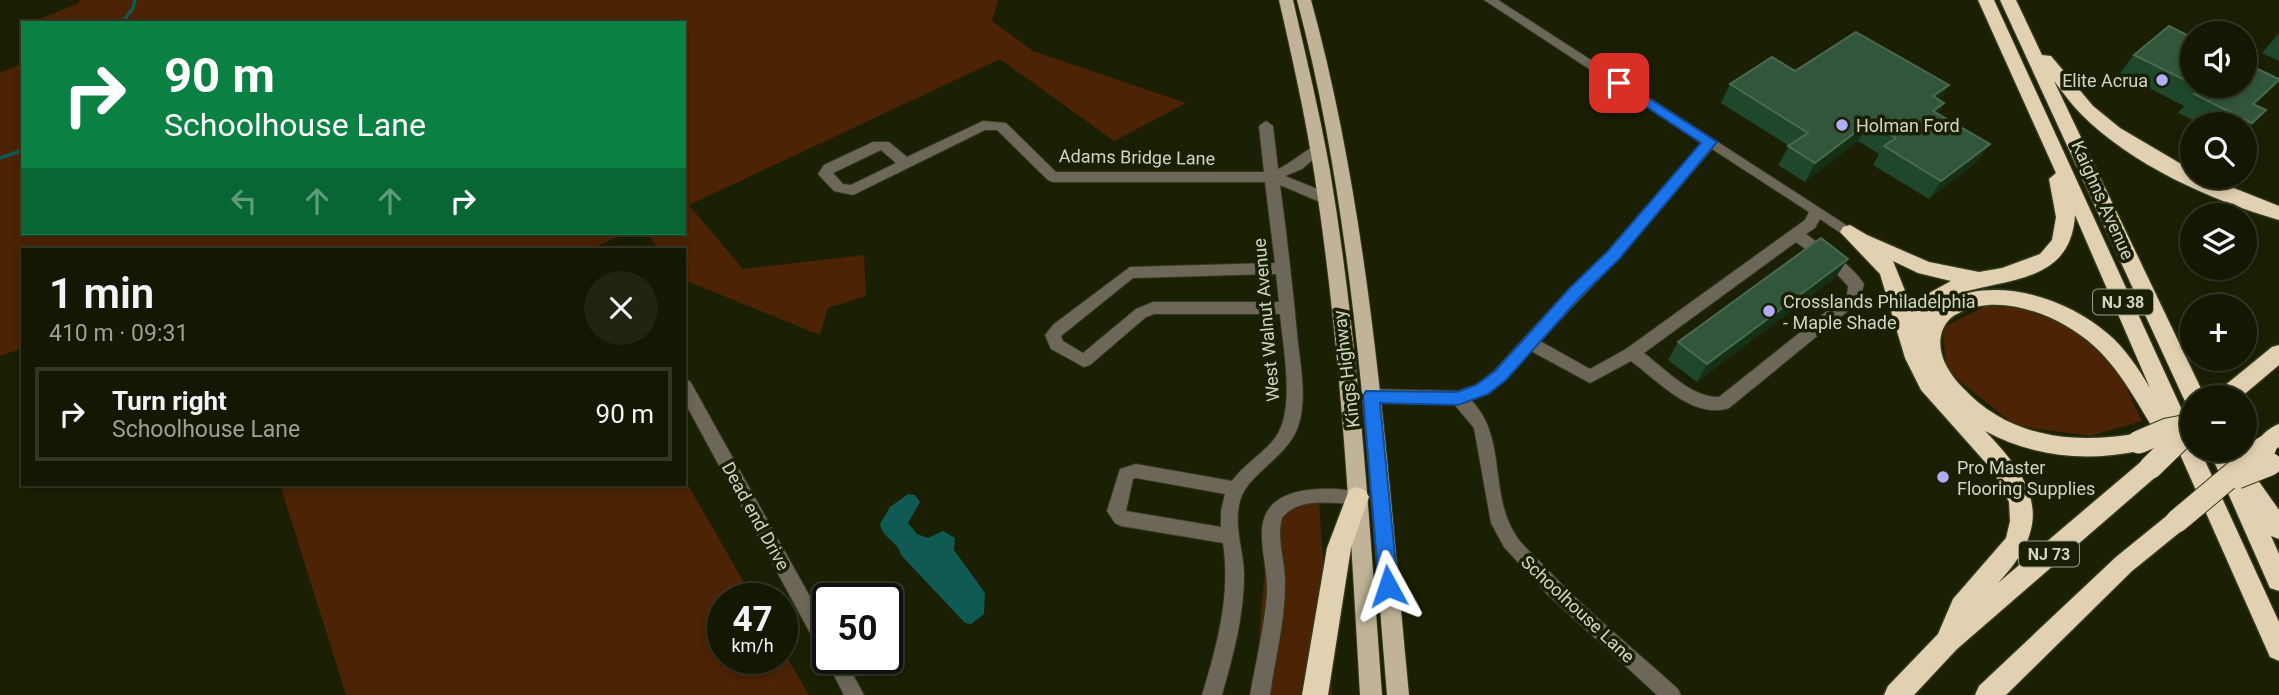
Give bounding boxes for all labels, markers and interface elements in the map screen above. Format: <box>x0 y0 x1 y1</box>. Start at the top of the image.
map controls <box>2180 21 2257 462</box>
button: sound <box>2180 21 2257 98</box>
text: 90 m <box>164 47 275 104</box>
icon: right <box>49 49 140 140</box>
pin <box>1589 53 1649 113</box>
icon: arrive <box>1600 64 1638 102</box>
place label: Elite Acrua <box>2062 70 2148 91</box>
marker: Elite Acrua <box>2154 72 2170 88</box>
text: Schoolhouse Lane <box>164 106 426 144</box>
button: search <box>2180 112 2257 189</box>
place label: Holman Ford <box>1856 115 1960 136</box>
marker: Holman Ford <box>1834 117 1850 133</box>
street label: Kaighns Avenue <box>2067 137 2139 263</box>
street label: Adams Bridge Lane <box>1059 145 1215 169</box>
icon: left <box>225 182 263 220</box>
icon: ahead <box>298 182 336 220</box>
icon: ahead <box>371 182 409 220</box>
icon: right <box>444 182 482 220</box>
button: layers <box>2180 203 2257 280</box>
street label: West Walnut Avenue <box>1248 237 1284 403</box>
text: 1 min <box>49 269 154 318</box>
button: close <box>584 271 658 345</box>
road number: NJ 38 <box>2093 290 2153 314</box>
place label: Crosslands Philadelphia - Maple Shade <box>1783 291 1976 333</box>
button: + <box>2180 294 2257 371</box>
marker: Crosslands Philadelphia - Maple Shade <box>1761 303 1777 319</box>
street label: Kings Highway <box>1328 308 1364 429</box>
text: 410 m · 09:31 <box>49 320 188 347</box>
button: − <box>2180 385 2257 462</box>
text: Turn right <box>112 386 227 416</box>
icon: right <box>53 395 91 433</box>
text: 90 m <box>596 399 654 429</box>
text: Schoolhouse Lane <box>112 416 300 443</box>
place label: Pro Master Flooring Supplies <box>1957 457 2095 499</box>
street label: Dead end Drive <box>718 458 794 574</box>
marker: Pro Master Flooring Supplies <box>1935 469 1951 485</box>
road number: NJ 73 <box>2019 541 2079 566</box>
position arrow <box>1351 549 1425 623</box>
street label: Schoolhouse Lane <box>1517 551 1639 667</box>
speed limit sign: 50 <box>812 583 903 674</box>
text: 47 <box>732 599 773 640</box>
text: km/h <box>731 635 774 656</box>

